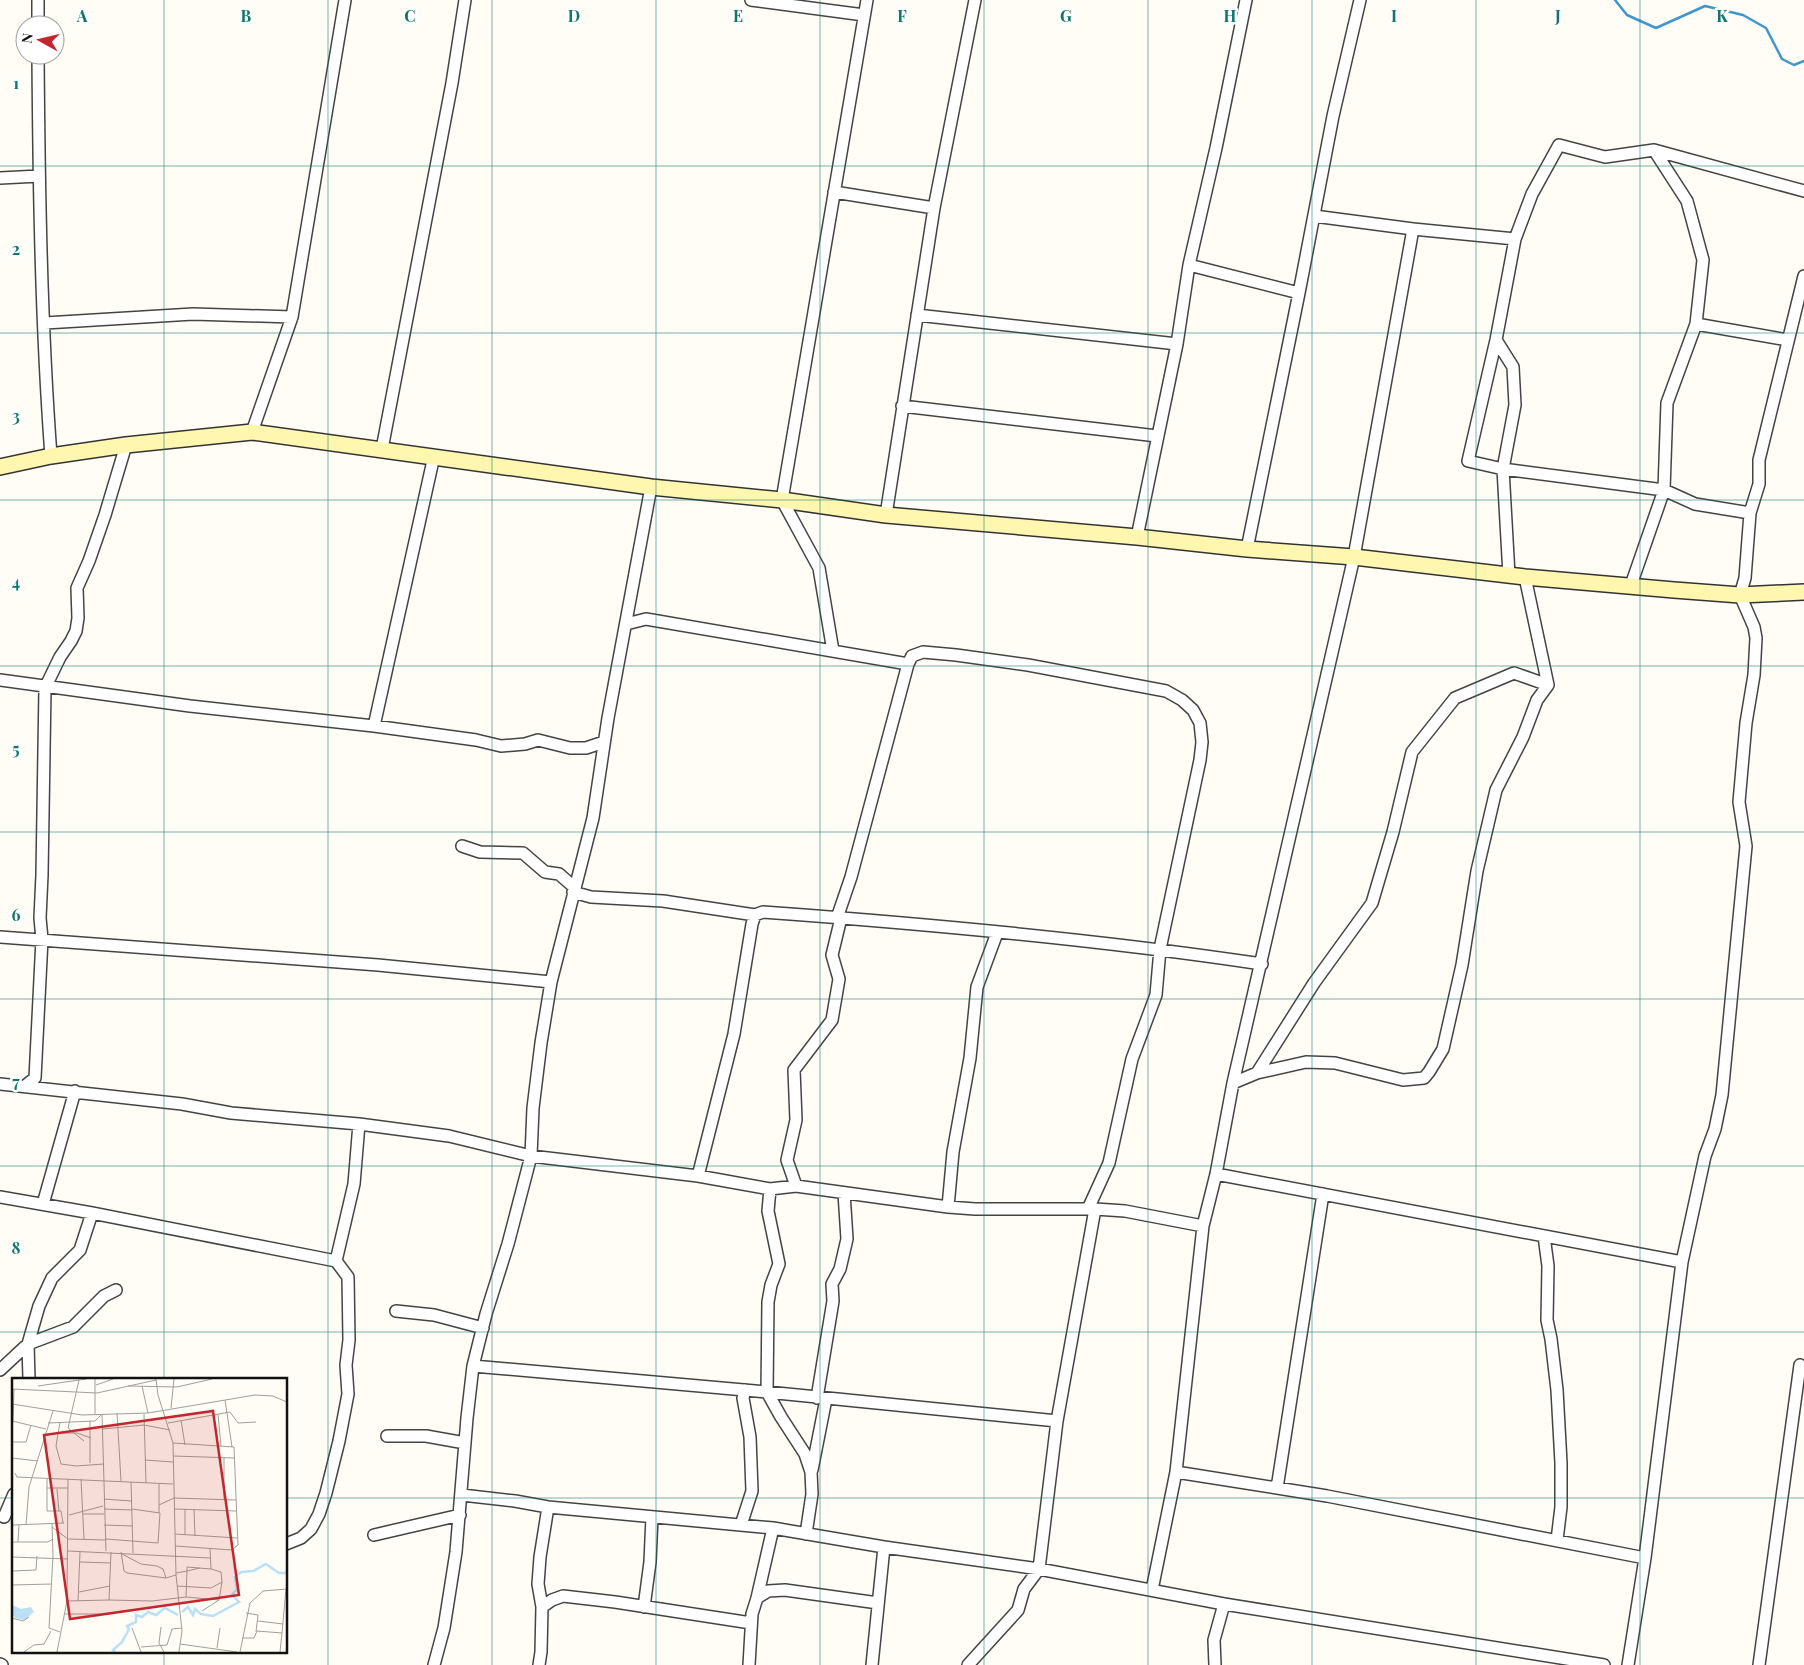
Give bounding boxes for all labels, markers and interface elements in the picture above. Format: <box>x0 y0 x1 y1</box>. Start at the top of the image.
text: A <box>76 5 88 26</box>
text: B <box>241 5 252 26</box>
text: C <box>404 5 416 26</box>
text: D <box>568 5 580 26</box>
text: E <box>733 5 743 26</box>
text: F <box>897 5 907 26</box>
text: G <box>1060 5 1072 26</box>
text: H <box>1224 5 1237 26</box>
text: I <box>1391 5 1397 26</box>
text: J <box>1554 5 1561 26</box>
text: K <box>1716 5 1728 26</box>
north arrow <box>15 15 65 65</box>
text: N <box>17 32 37 44</box>
text: 1 <box>13 72 19 93</box>
text: 2 <box>12 238 20 259</box>
text: 3 <box>12 405 20 426</box>
text: 4 <box>12 571 20 592</box>
text: 5 <box>12 738 20 759</box>
text: 6 <box>12 904 21 925</box>
text: 7 <box>12 1071 20 1092</box>
text: 8 <box>12 1237 21 1258</box>
inset map <box>12 1378 288 1652</box>

